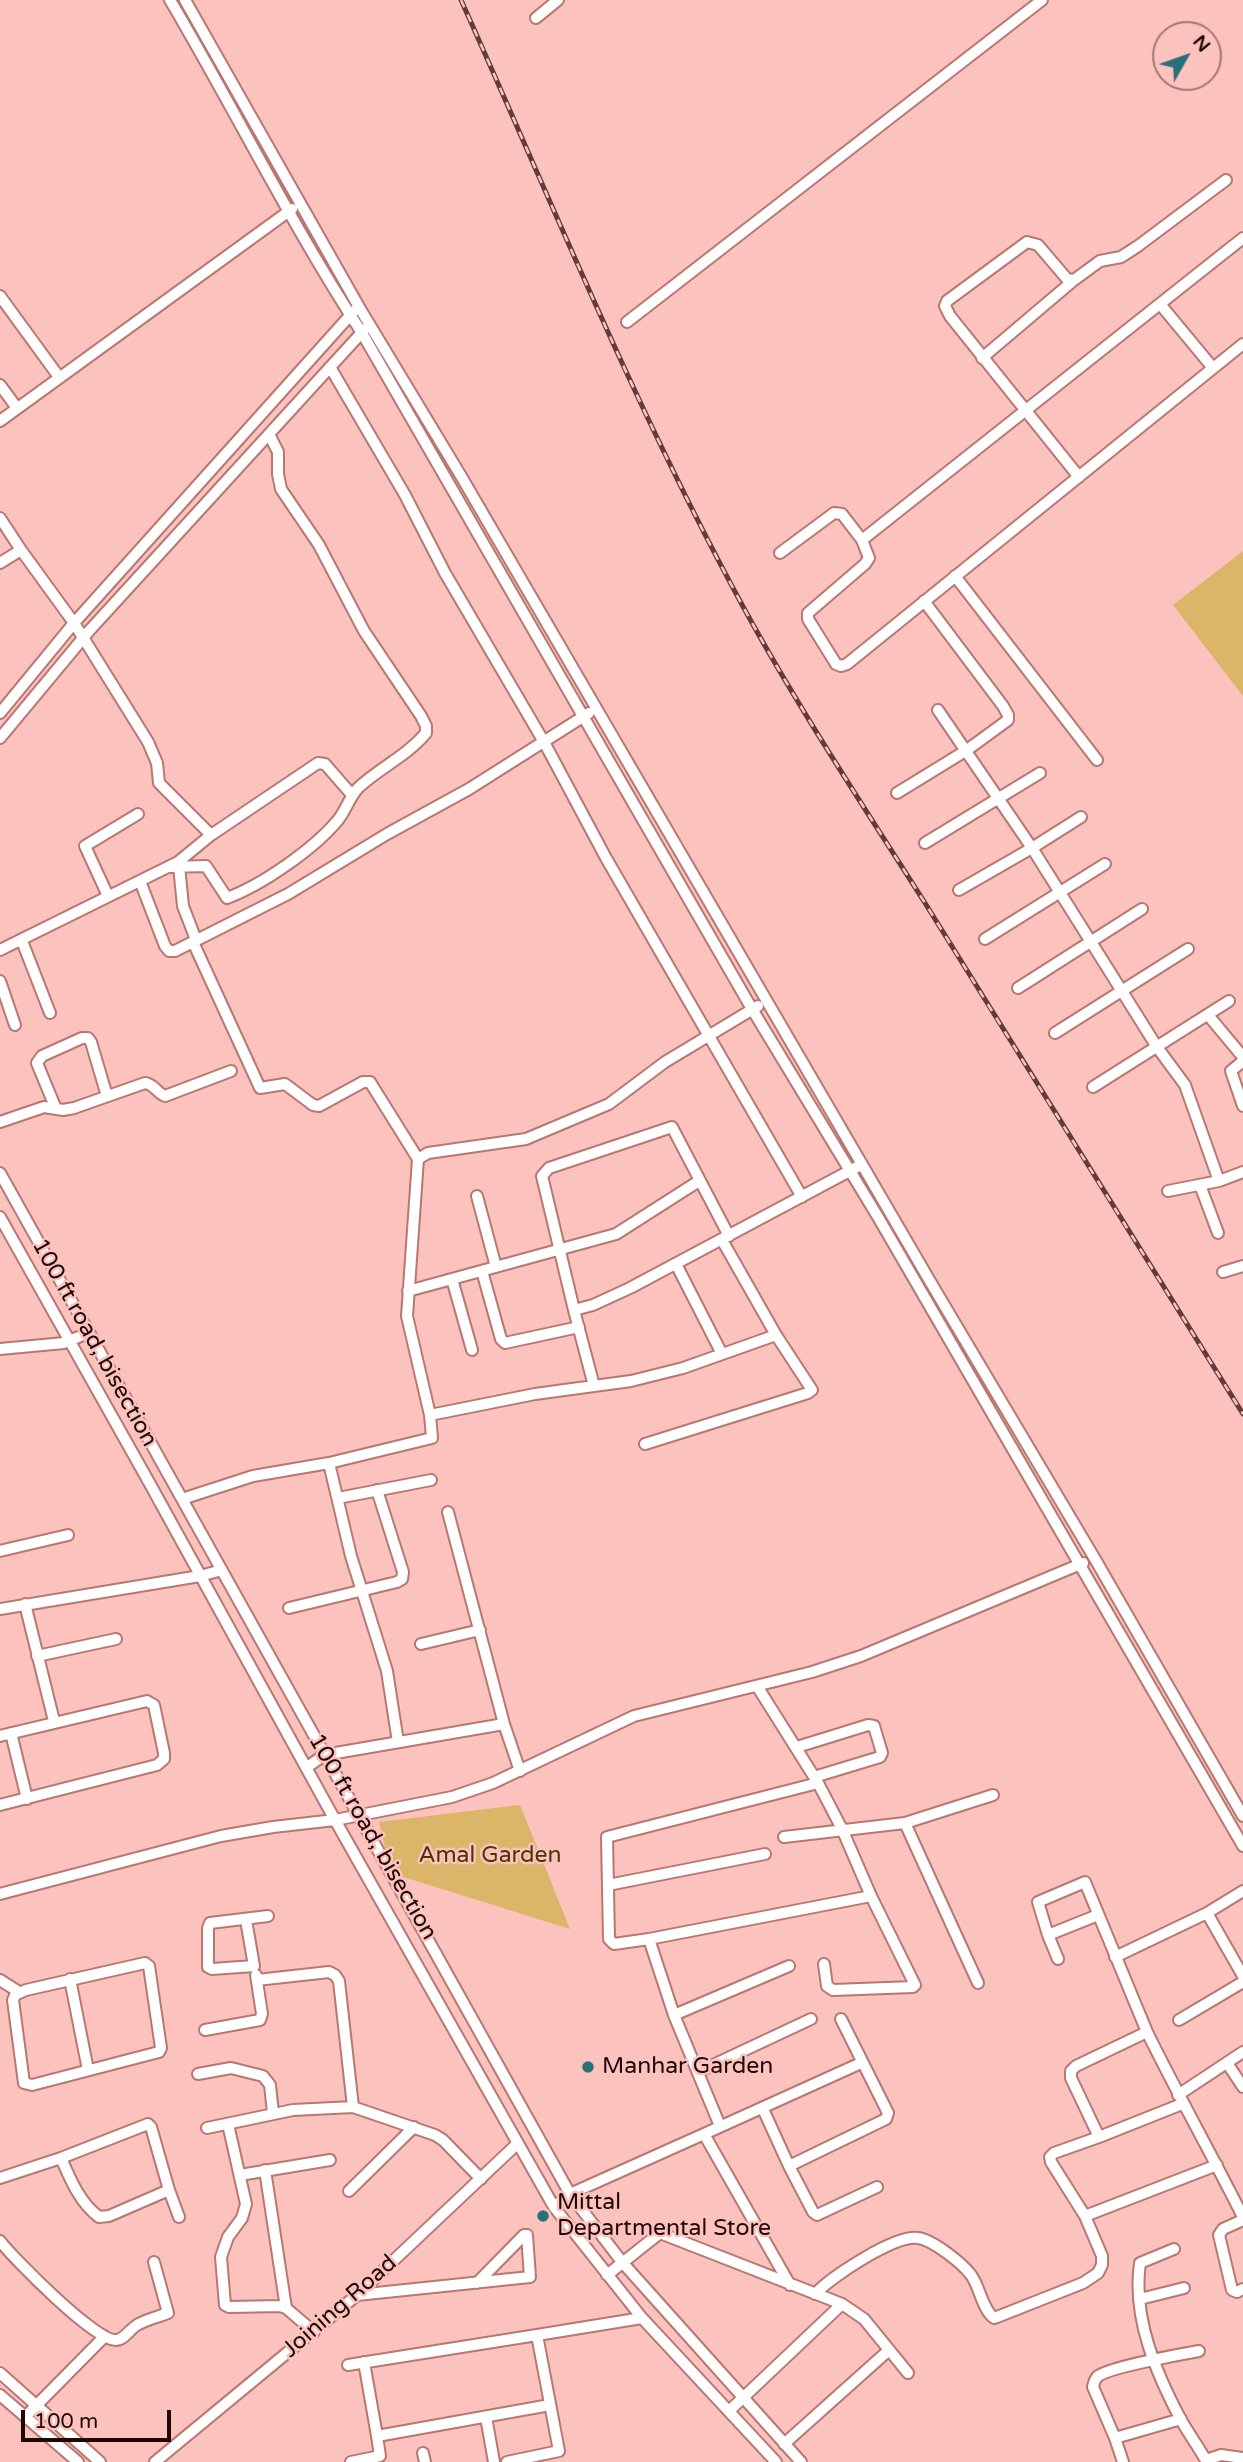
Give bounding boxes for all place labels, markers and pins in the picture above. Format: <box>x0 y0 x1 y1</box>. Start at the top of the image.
place label: Manhar Garden <box>602 2053 773 2081</box>
marker: Manhar Garden <box>580 2059 596 2075</box>
place label: Mittal Departmental Store <box>557 2189 771 2243</box>
marker: Mittal Departmental Store <box>535 2208 551 2224</box>

